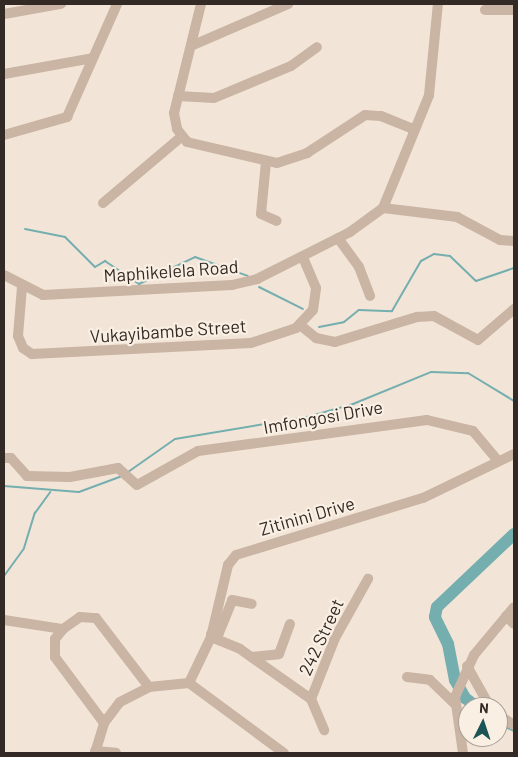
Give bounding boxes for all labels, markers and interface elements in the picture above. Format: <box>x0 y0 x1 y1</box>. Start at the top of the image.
street label: Maphikelela Road <box>103 256 239 286</box>
street label: Vukayibambe Street <box>89 315 247 347</box>
street label: Imfongosi Drive <box>262 396 384 438</box>
street label: Zitinini Drive <box>257 492 357 540</box>
street label: 242 Street <box>294 595 348 679</box>
north arrow <box>458 697 508 747</box>
text: N <box>479 699 489 716</box>

